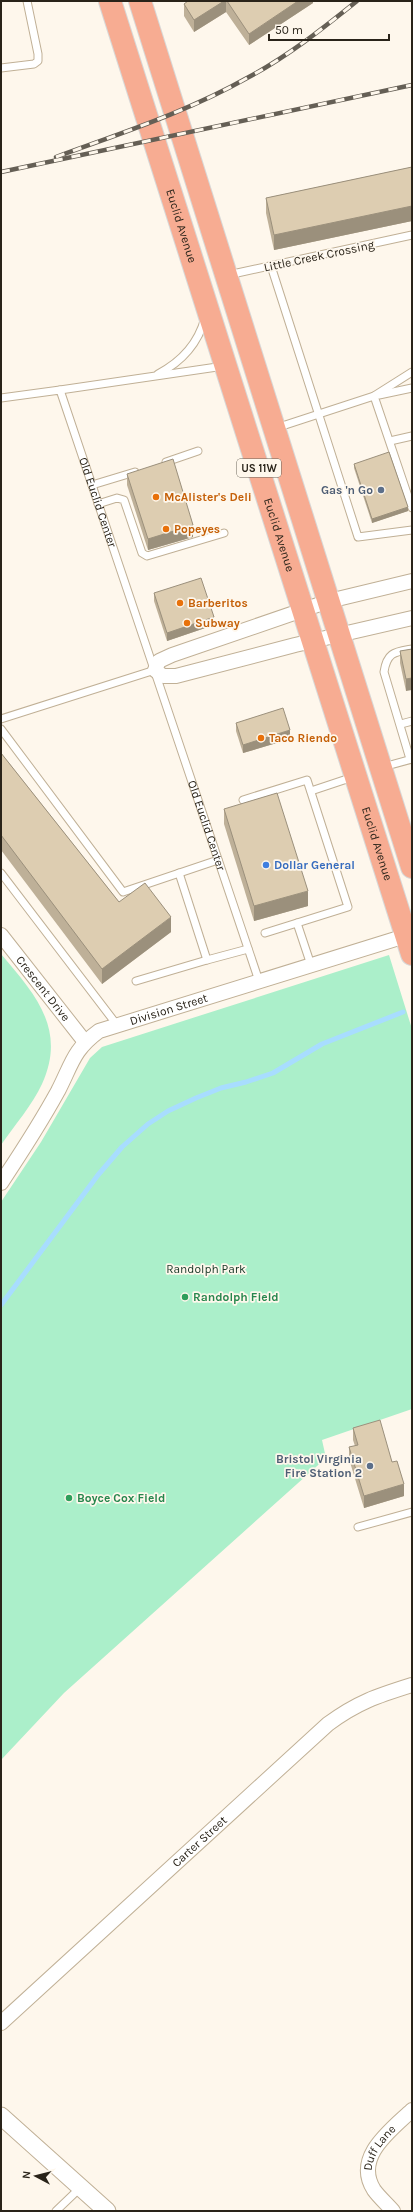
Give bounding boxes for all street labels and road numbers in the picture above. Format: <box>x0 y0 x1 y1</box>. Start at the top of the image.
street label: Euclid Avenue <box>163 187 200 265</box>
street label: Little Creek Crossing <box>262 237 376 275</box>
street label: Old Euclid Center <box>76 455 120 550</box>
road number: US 11W <box>237 459 281 477</box>
street label: Euclid Avenue <box>261 496 297 574</box>
street label: Old Euclid Center <box>185 779 228 873</box>
street label: Euclid Avenue <box>359 805 395 882</box>
street label: Crescent Drive <box>13 953 73 1024</box>
street label: Division Street <box>128 991 210 1028</box>
street label: Carter Street <box>169 1813 230 1870</box>
street label: Duff Lane <box>361 2122 398 2171</box>

